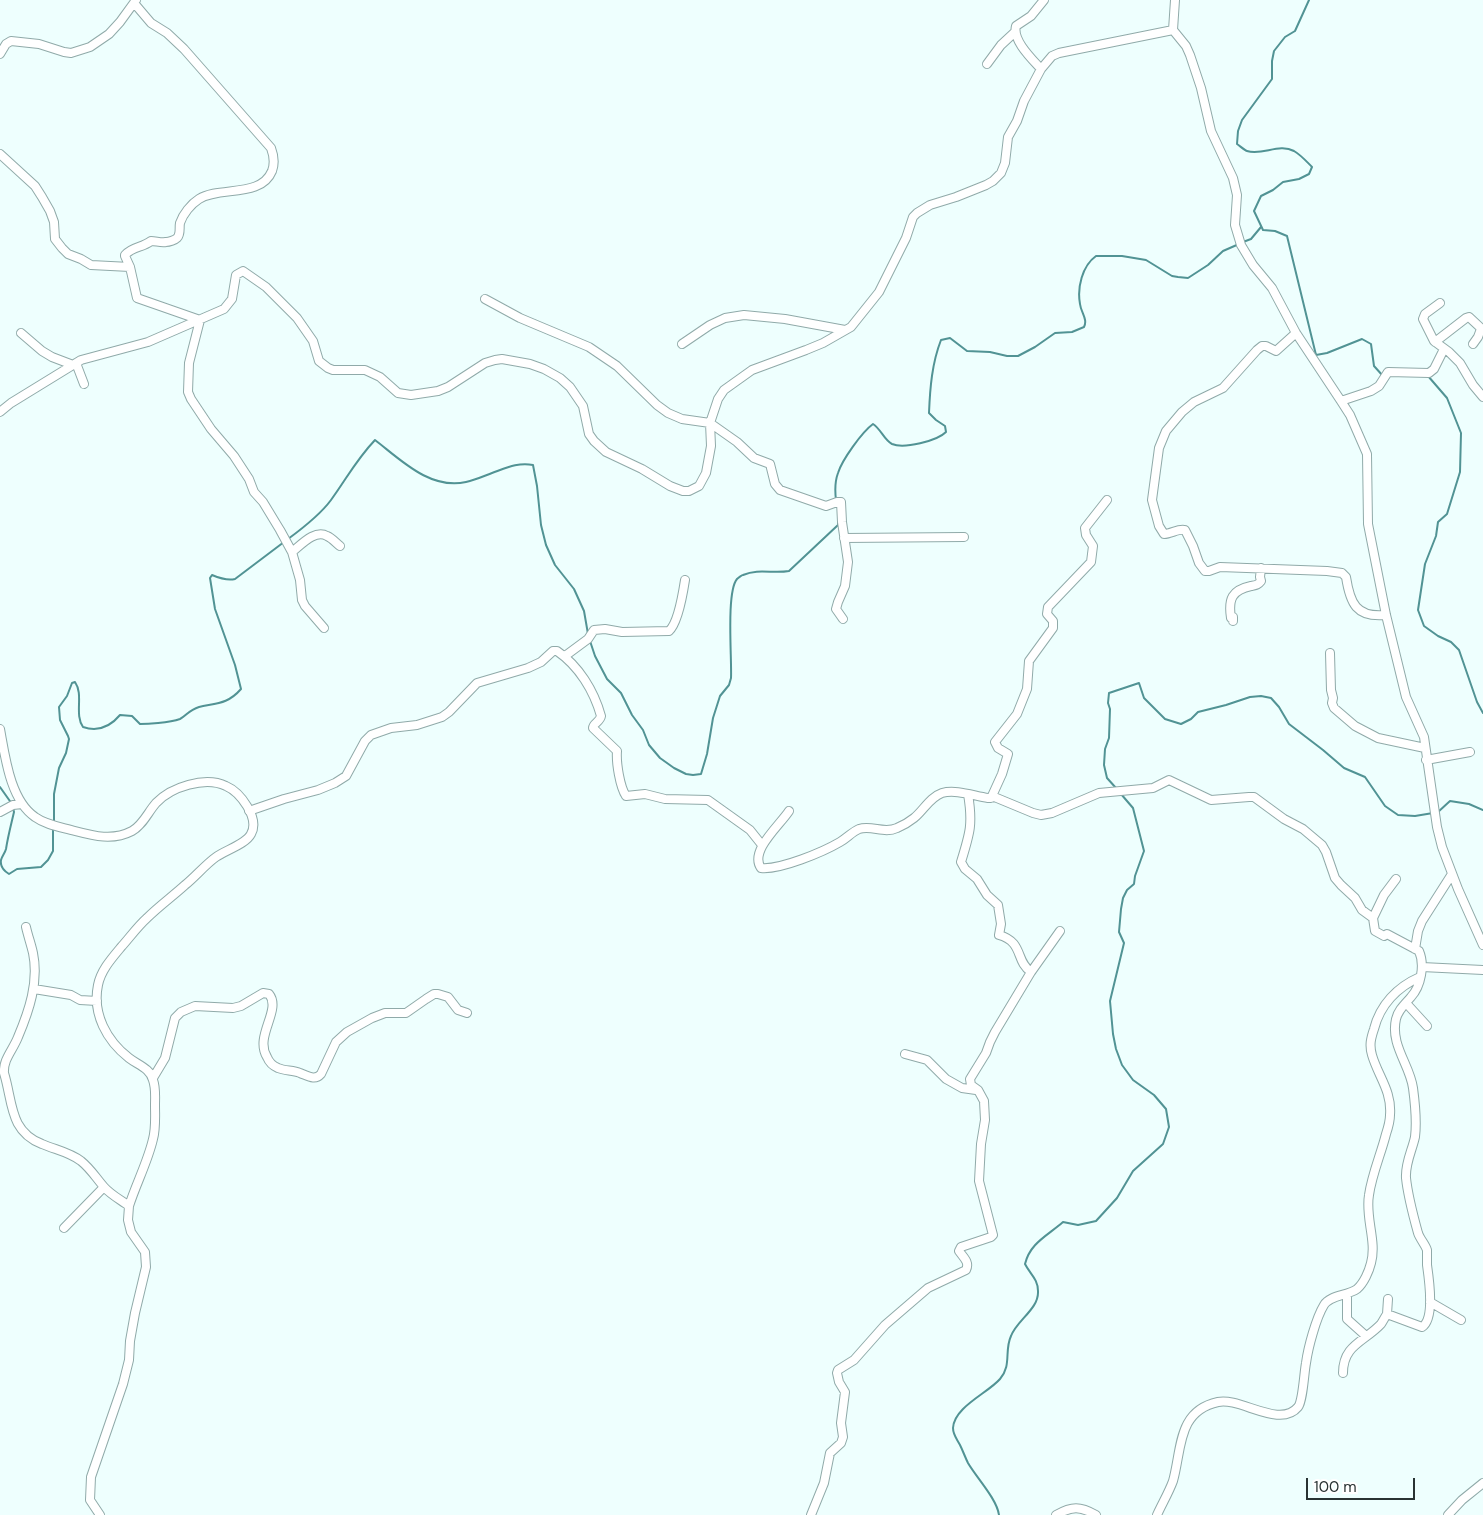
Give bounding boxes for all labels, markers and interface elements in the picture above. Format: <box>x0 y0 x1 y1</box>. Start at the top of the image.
scale bar <box>1308 1468 1417 1500</box>
text: 100 m <box>1314 1477 1357 1497</box>

